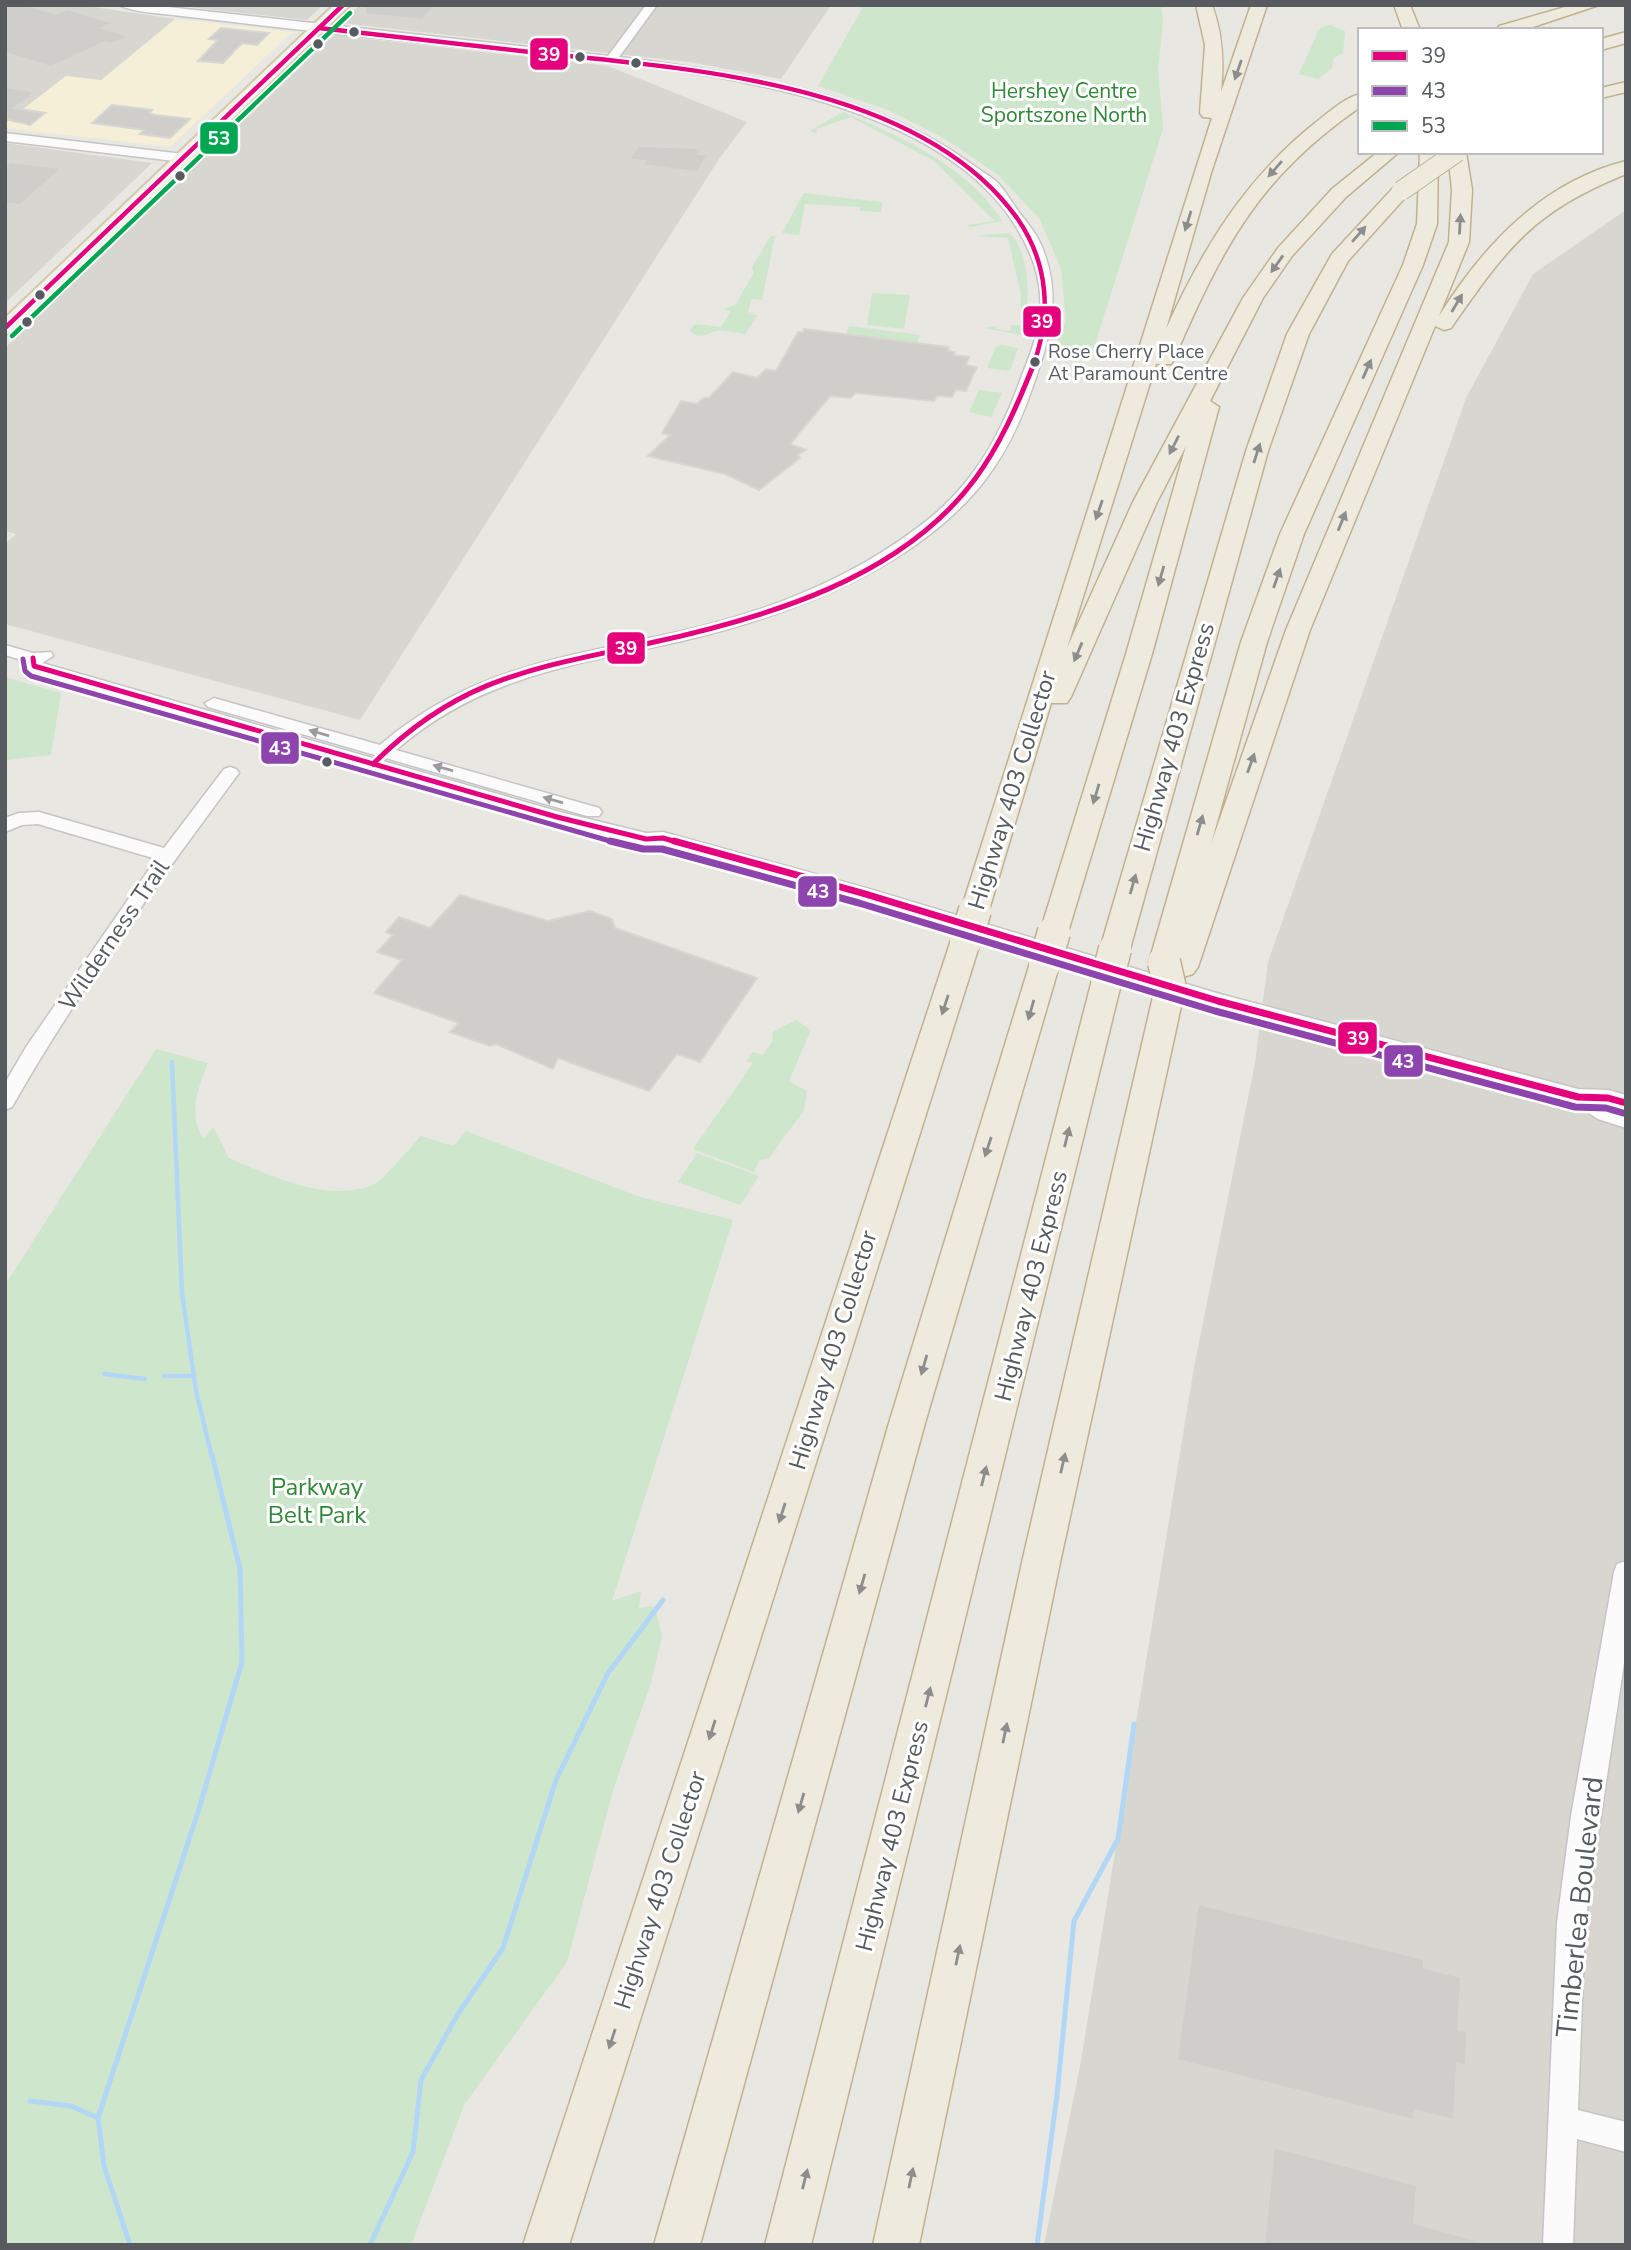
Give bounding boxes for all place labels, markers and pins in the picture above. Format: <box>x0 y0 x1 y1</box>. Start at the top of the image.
unlabelled marker <box>347 25 361 39</box>
unlabelled marker <box>311 37 325 51</box>
unlabelled marker <box>573 50 587 64</box>
unlabelled marker <box>629 56 643 70</box>
unlabelled marker <box>173 169 187 183</box>
unlabelled marker <box>33 288 47 302</box>
unlabelled marker <box>20 315 34 329</box>
place label: Rose Cherry Place At Paramount Centre <box>1048 339 1228 387</box>
marker: Rose Cherry Place At Paramount Centre <box>1028 355 1042 369</box>
unlabelled marker <box>320 755 334 769</box>

